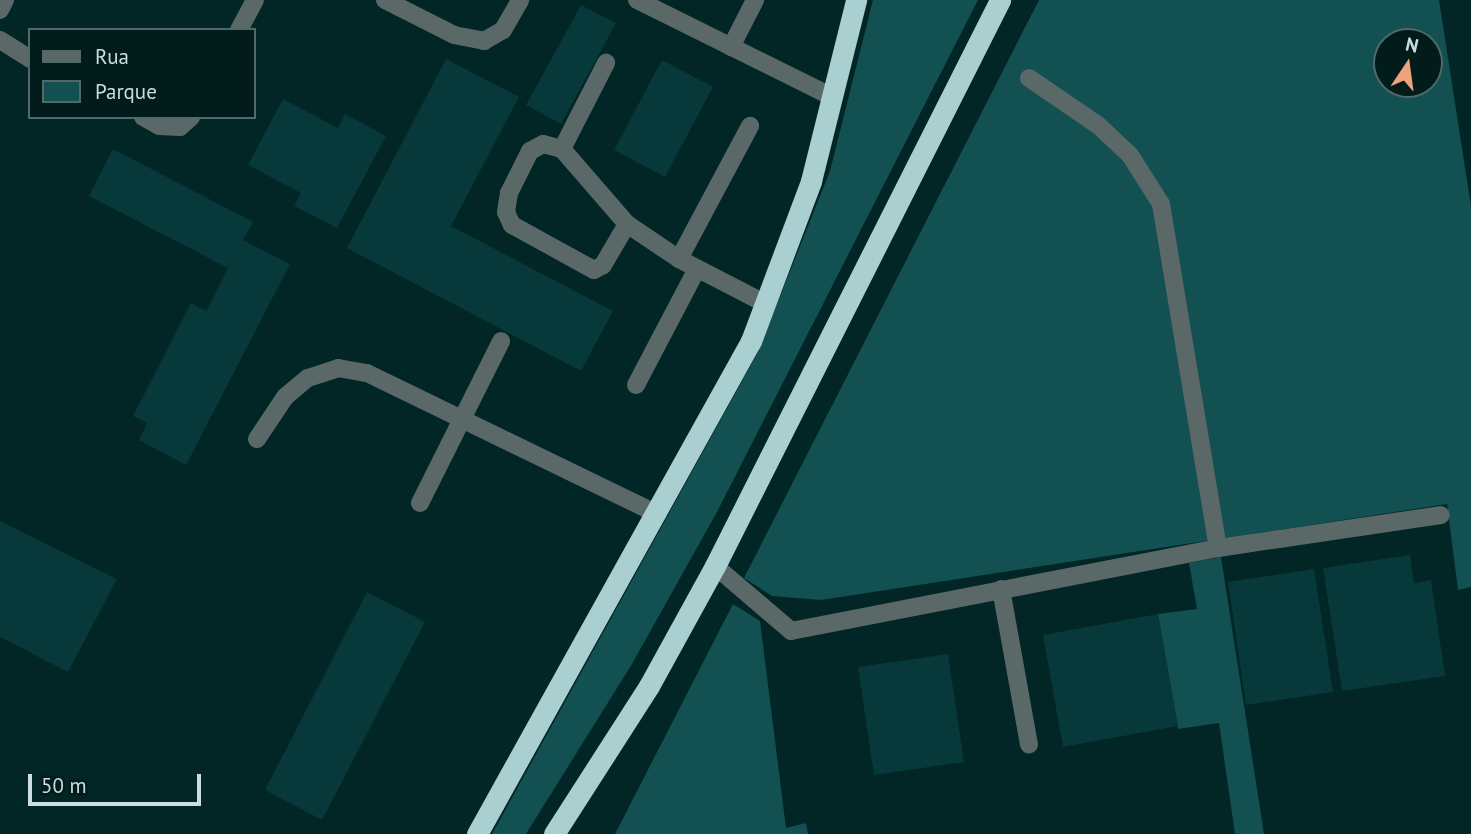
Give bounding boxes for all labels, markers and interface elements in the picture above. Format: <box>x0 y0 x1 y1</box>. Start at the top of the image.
legend <box>28 28 256 119</box>
north arrow <box>1373 28 1443 98</box>
text: N <box>1403 31 1421 58</box>
text: Rua <box>95 43 129 70</box>
text: Parque <box>95 78 157 105</box>
scale bar <box>32 760 205 804</box>
text: 50 m <box>41 772 87 799</box>

